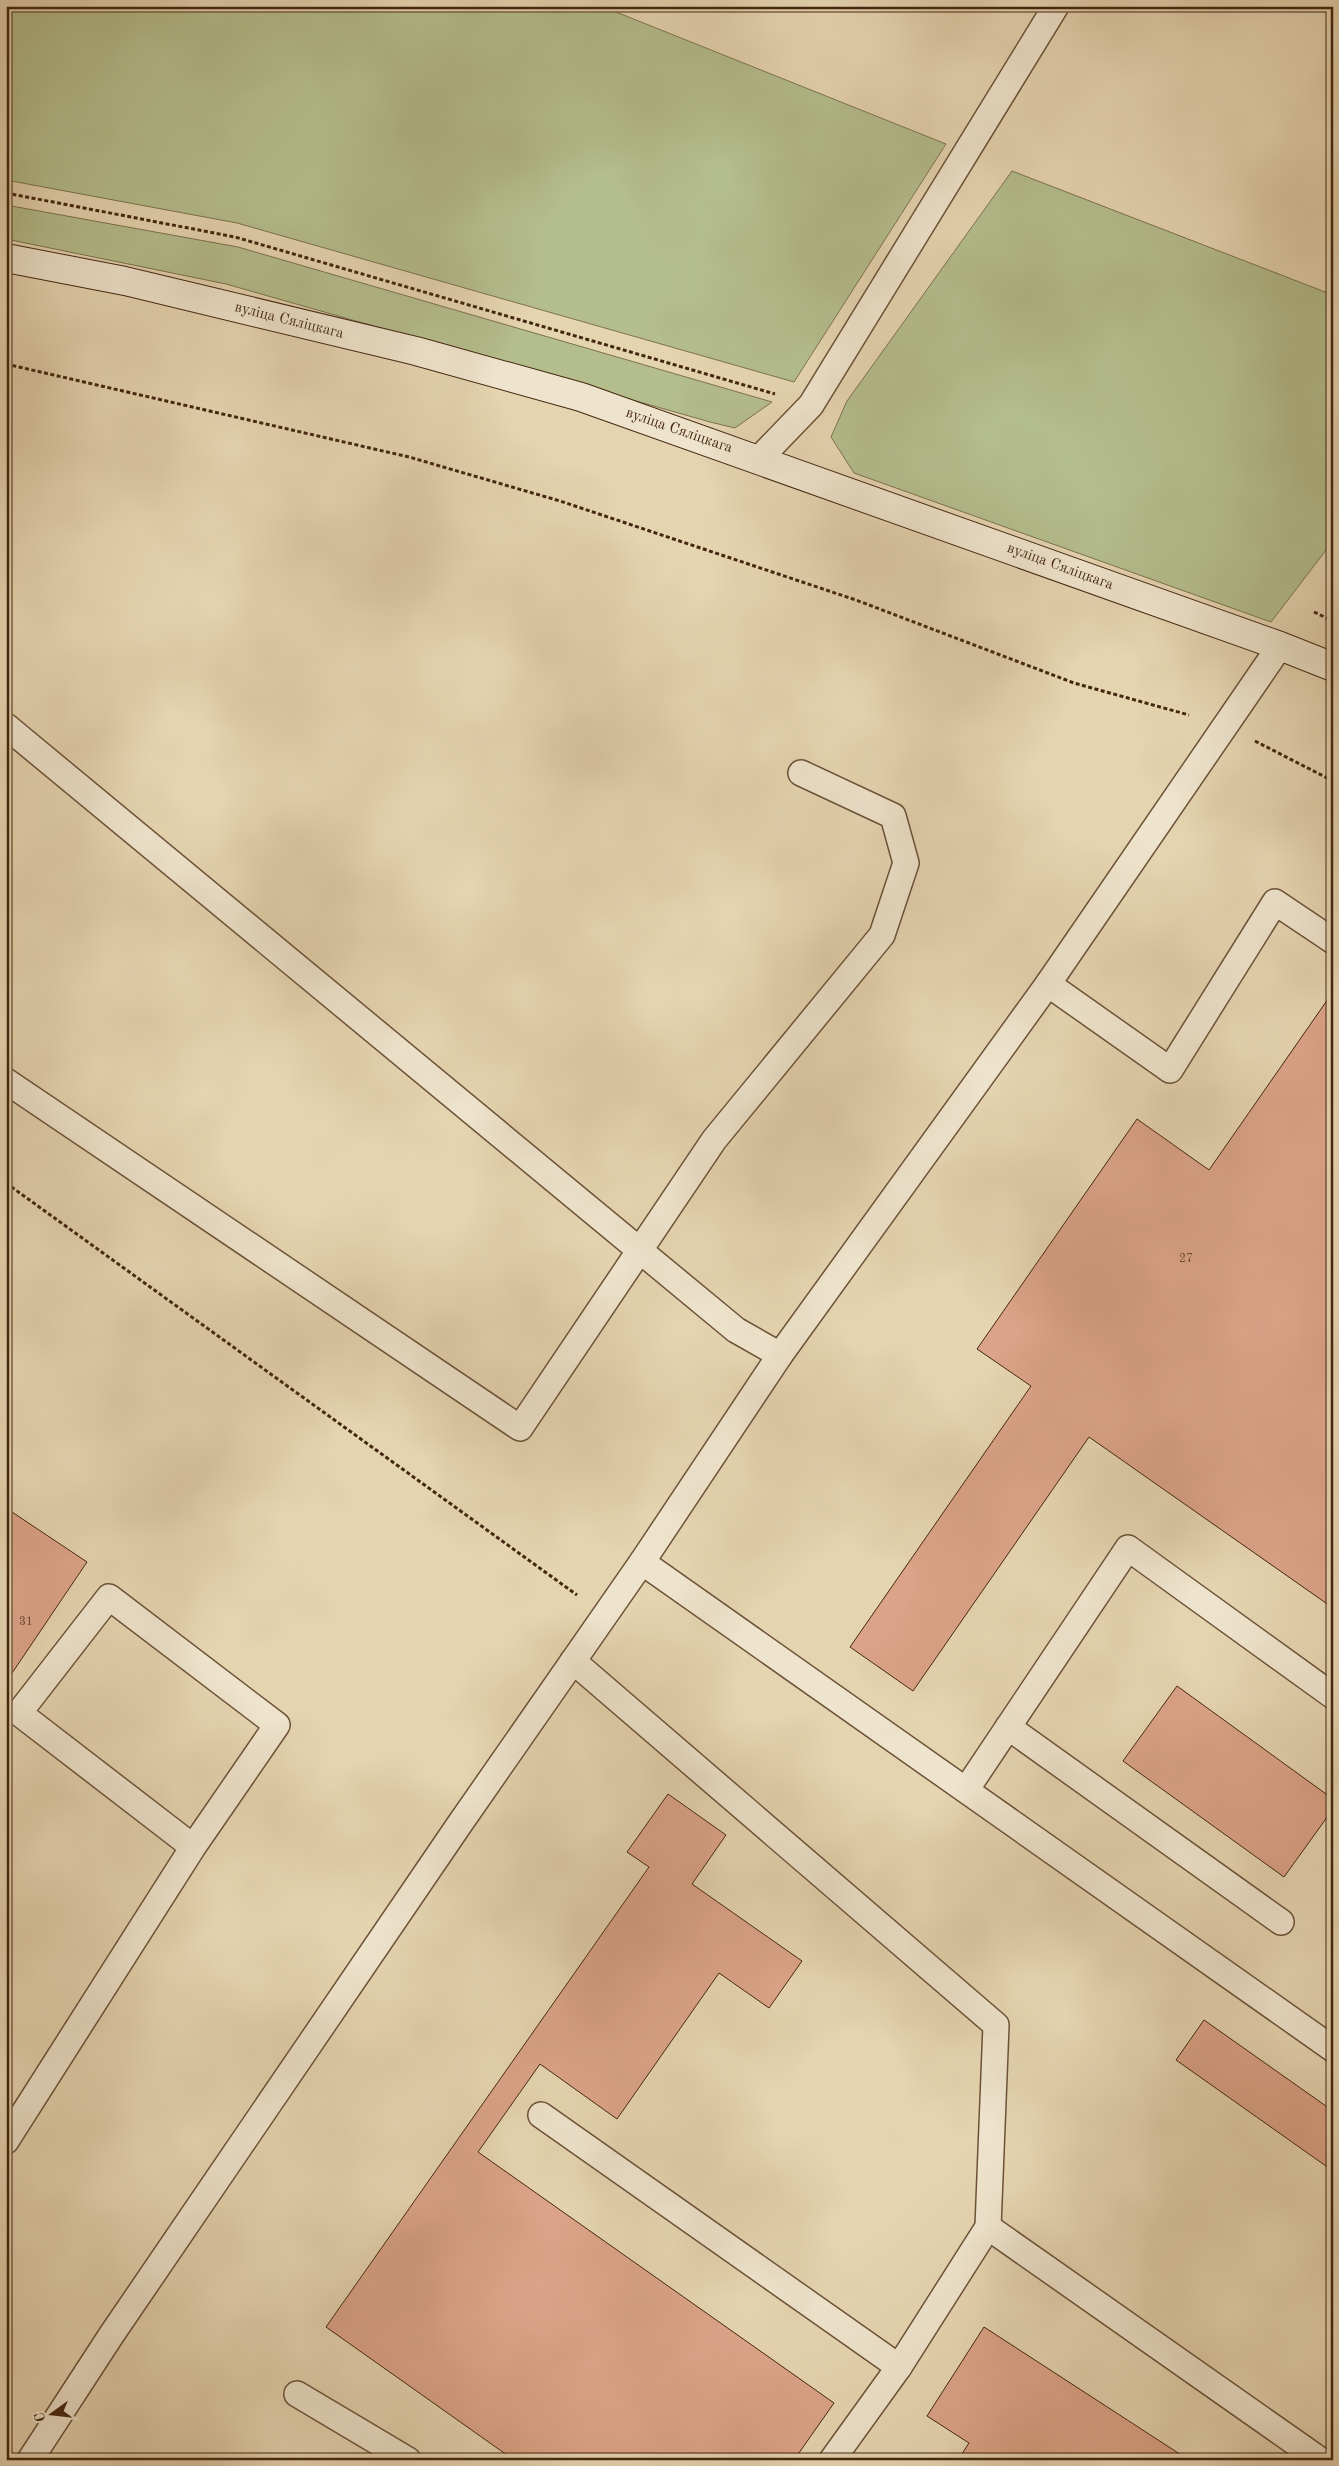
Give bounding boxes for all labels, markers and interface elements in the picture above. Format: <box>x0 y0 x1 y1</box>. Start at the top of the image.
street label: вуліца Сяліцкага <box>233 300 346 342</box>
street label: вуліца Сяліцкага <box>624 406 735 456</box>
street label: вуліца Сяліцкага <box>1005 541 1116 593</box>
house number: 27 <box>1179 1253 1193 1265</box>
house number: 31 <box>19 1616 33 1628</box>
north arrow <box>28 2388 78 2438</box>
text: С <box>32 2411 48 2423</box>

